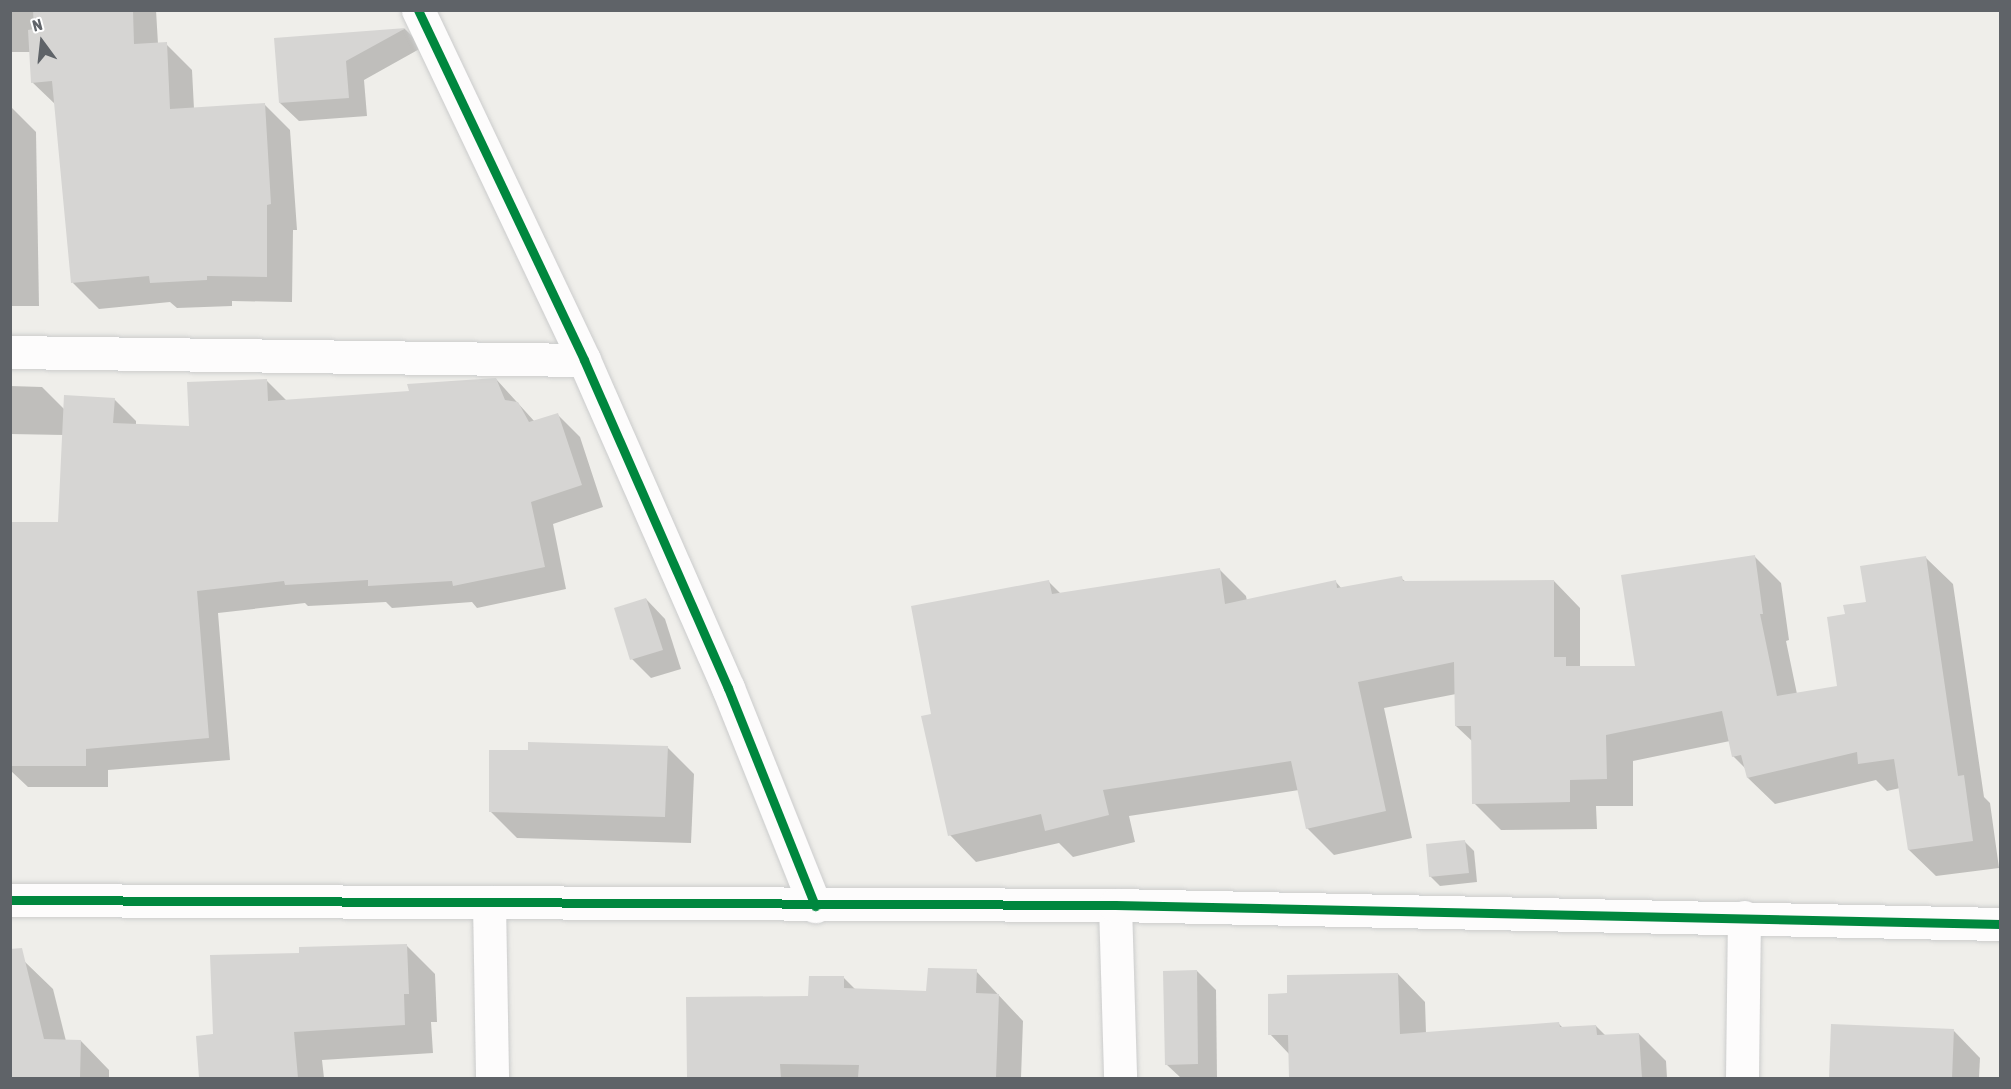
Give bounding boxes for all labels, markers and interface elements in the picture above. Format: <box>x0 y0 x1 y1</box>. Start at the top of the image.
north arrow <box>12 12 72 72</box>
text: N <box>30 15 44 35</box>

